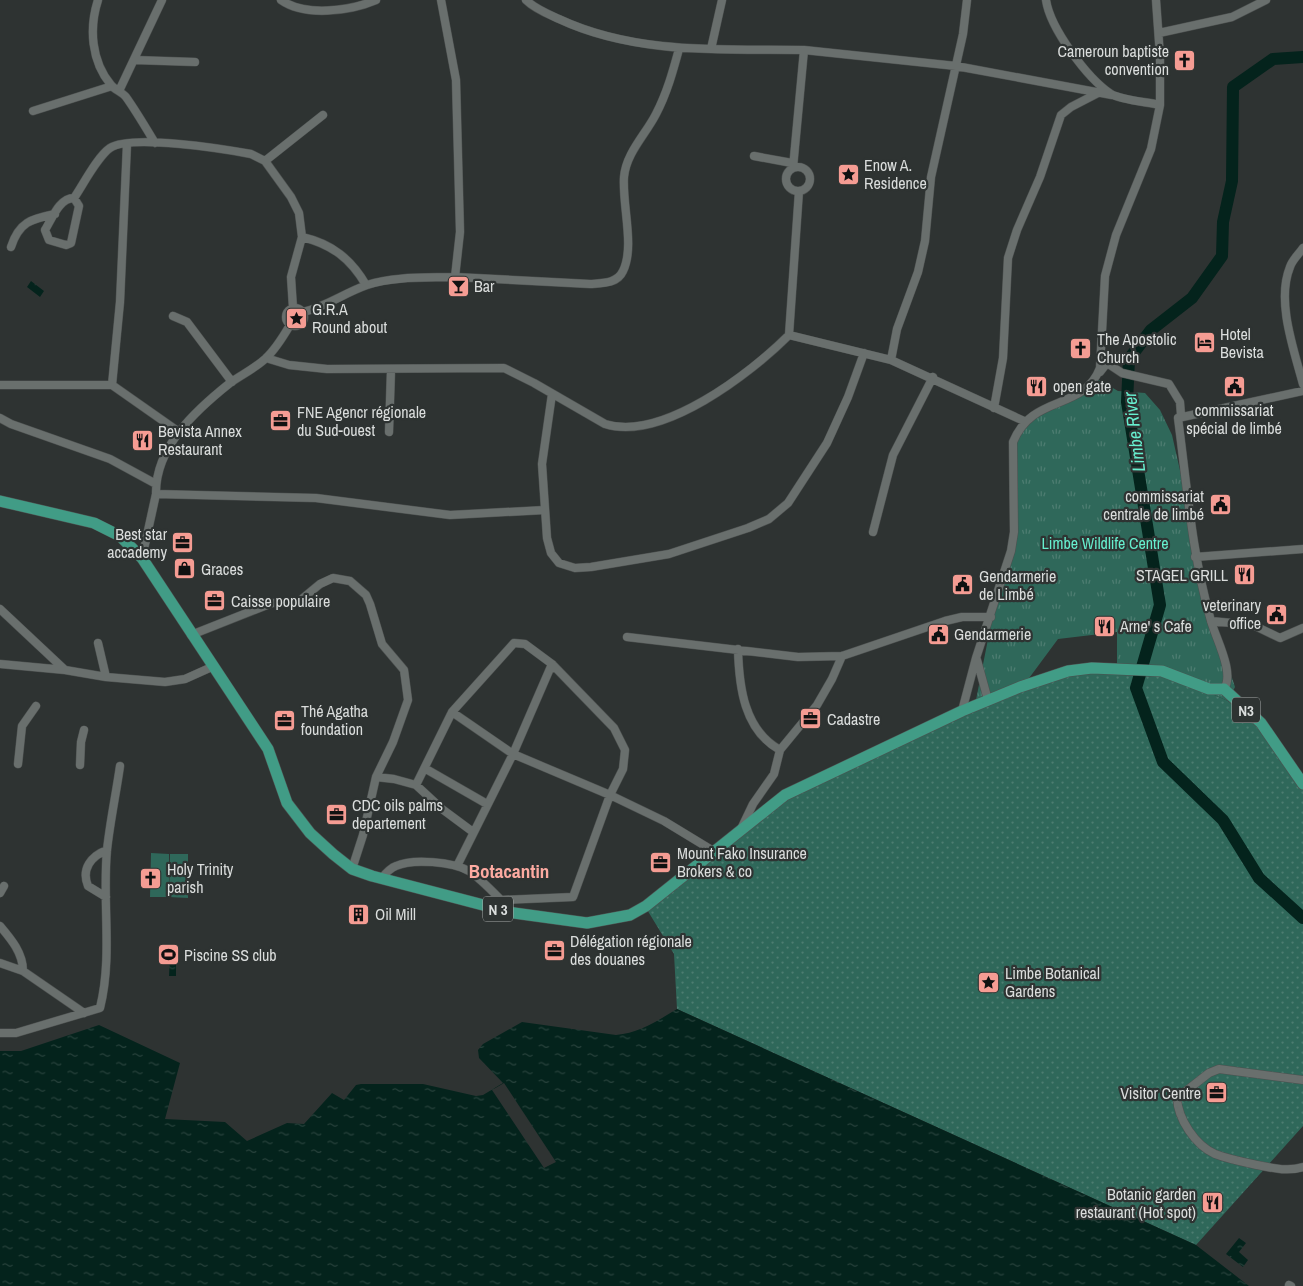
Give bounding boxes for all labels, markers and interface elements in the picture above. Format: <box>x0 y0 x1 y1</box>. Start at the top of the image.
place label: Cameroun baptiste convention <box>1057 40 1169 80</box>
church icon: Cameroun baptiste convention <box>1173 48 1197 72</box>
place label: Enow A. Residence <box>864 154 927 194</box>
place icon: Enow A. Residence <box>836 162 860 186</box>
bar icon: Bar <box>446 274 470 298</box>
place label: Bar <box>474 275 495 297</box>
place label: G.R.A Round about <box>312 298 387 338</box>
place icon: G.R.A Round about <box>284 306 308 330</box>
place label: Hotel Bevista <box>1220 323 1264 363</box>
place label: The Apostolic Church <box>1097 328 1177 368</box>
hotel icon: Hotel Bevista <box>1192 331 1216 355</box>
church icon: The Apostolic Church <box>1069 336 1093 360</box>
restaurant icon: open gate <box>1025 374 1049 398</box>
public building icon: commissariat spécial de limbé <box>1222 374 1246 398</box>
place label: open gate <box>1053 375 1111 397</box>
water label: Limbe River <box>1117 390 1151 473</box>
place label: commissariat spécial de limbé <box>1186 399 1282 439</box>
place label: FNE Agencr régionale du Sud-ouest <box>297 401 426 441</box>
office icon: FNE Agencr régionale du Sud-ouest <box>269 409 293 433</box>
place label: Bevista Annex Restaurant <box>158 420 242 460</box>
restaurant icon: Bevista Annex Restaurant <box>130 428 154 452</box>
place label: commissariat centrale de limbé <box>1103 485 1204 525</box>
public building icon: commissariat centrale de limbé <box>1208 493 1232 517</box>
place label: Best star accademy <box>107 523 168 563</box>
office icon: Best star accademy <box>171 531 195 555</box>
park label: Limbe Wildlife Centre <box>1042 532 1168 554</box>
shop icon: Graces <box>173 557 197 581</box>
place label: Graces <box>201 558 243 580</box>
restaurant icon: STAGEL GRILL <box>1232 563 1256 587</box>
place label: STAGEL GRILL <box>1136 564 1229 586</box>
place label: Gendarmerie de Limbé <box>979 565 1056 605</box>
public building icon: Gendarmerie de Limbé <box>951 573 975 597</box>
office icon: Caisse populaire <box>203 589 227 613</box>
place label: Caisse populaire <box>231 590 330 612</box>
place label: veterinary office <box>1203 594 1261 634</box>
public building icon: veterinary office <box>1265 602 1289 626</box>
restaurant icon: Arne' s Cafe <box>1092 614 1116 638</box>
place label: Arne' s Cafe <box>1119 615 1192 637</box>
public building icon: Gendarmerie <box>926 622 950 646</box>
place label: Gendarmerie <box>954 623 1031 645</box>
road number: N3 <box>1232 698 1260 722</box>
place label: Thé Agatha foundation <box>301 700 369 740</box>
office icon: Cadastre <box>799 707 823 731</box>
office icon: Thé Agatha foundation <box>273 708 297 732</box>
place label: Cadastre <box>827 708 880 730</box>
place label: CDC oils palms departement <box>352 794 443 834</box>
office icon: CDC oils palms departement <box>324 802 348 826</box>
place label: Mount Fako Insurance Brokers & co <box>677 842 807 882</box>
office icon: Mount Fako Insurance Brokers & co <box>649 850 673 874</box>
place label: Holy Trinity parish <box>167 858 234 898</box>
district label: Botacantin <box>469 858 549 884</box>
church icon: Holy Trinity parish <box>139 866 163 890</box>
road number: N 3 <box>483 896 513 922</box>
building icon: Oil Mill <box>347 902 371 926</box>
place label: Oil Mill <box>375 903 416 925</box>
place label: Délégation régionale des douanes <box>570 930 692 970</box>
office icon: Délégation régionale des douanes <box>542 938 566 962</box>
sports icon: Piscine SS club <box>156 943 180 967</box>
place label: Piscine SS club <box>184 944 277 966</box>
place label: Limbe Botanical Gardens <box>1005 962 1100 1002</box>
place icon: Limbe Botanical Gardens <box>977 970 1001 994</box>
office icon: Visitor Centre <box>1205 1081 1229 1105</box>
place label: Visitor Centre <box>1120 1082 1201 1104</box>
place label: Botanic garden restaurant (Hot spot) <box>1076 1183 1196 1223</box>
restaurant icon: Botanic garden restaurant (Hot spot) <box>1200 1191 1224 1215</box>

